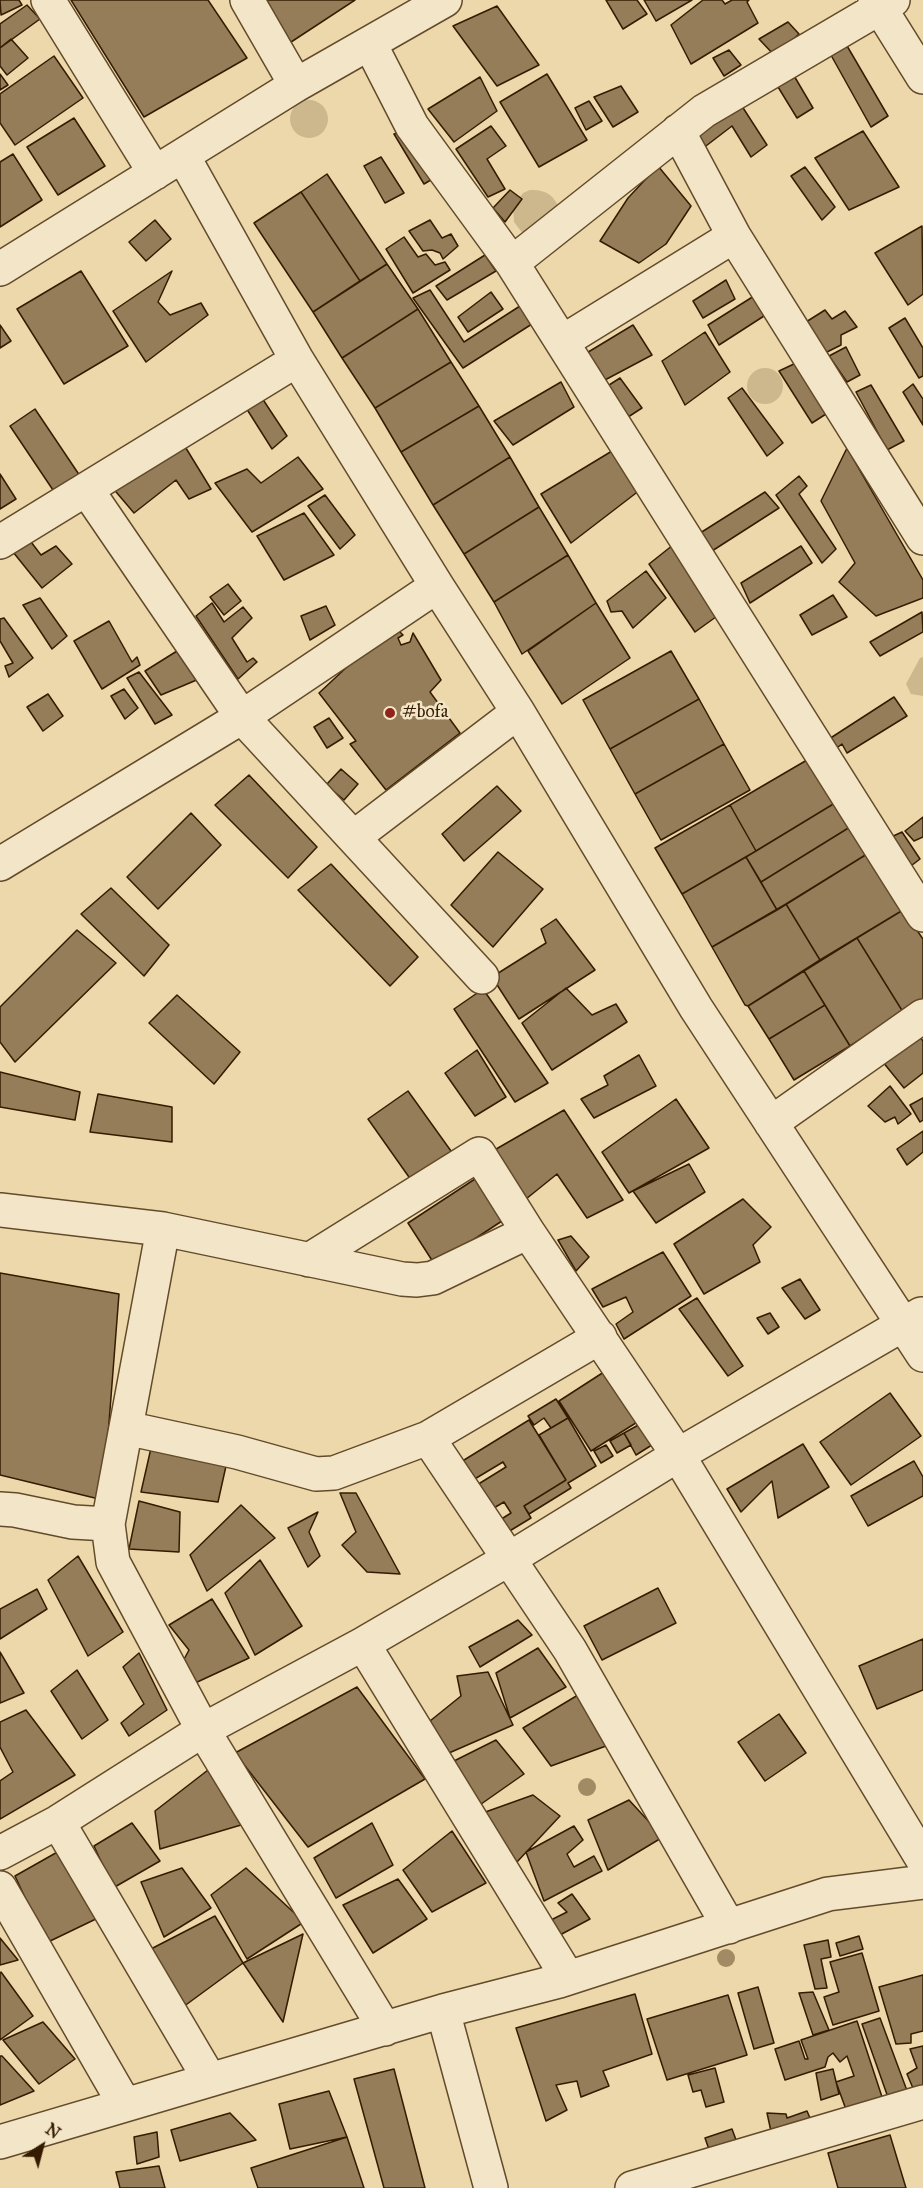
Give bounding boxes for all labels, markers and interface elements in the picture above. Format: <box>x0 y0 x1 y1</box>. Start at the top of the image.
place label: #bofa <box>402 702 448 724</box>
marker: #bofa <box>383 706 397 720</box>
north arrow <box>12 2116 72 2176</box>
text: N <box>42 2119 64 2143</box>

